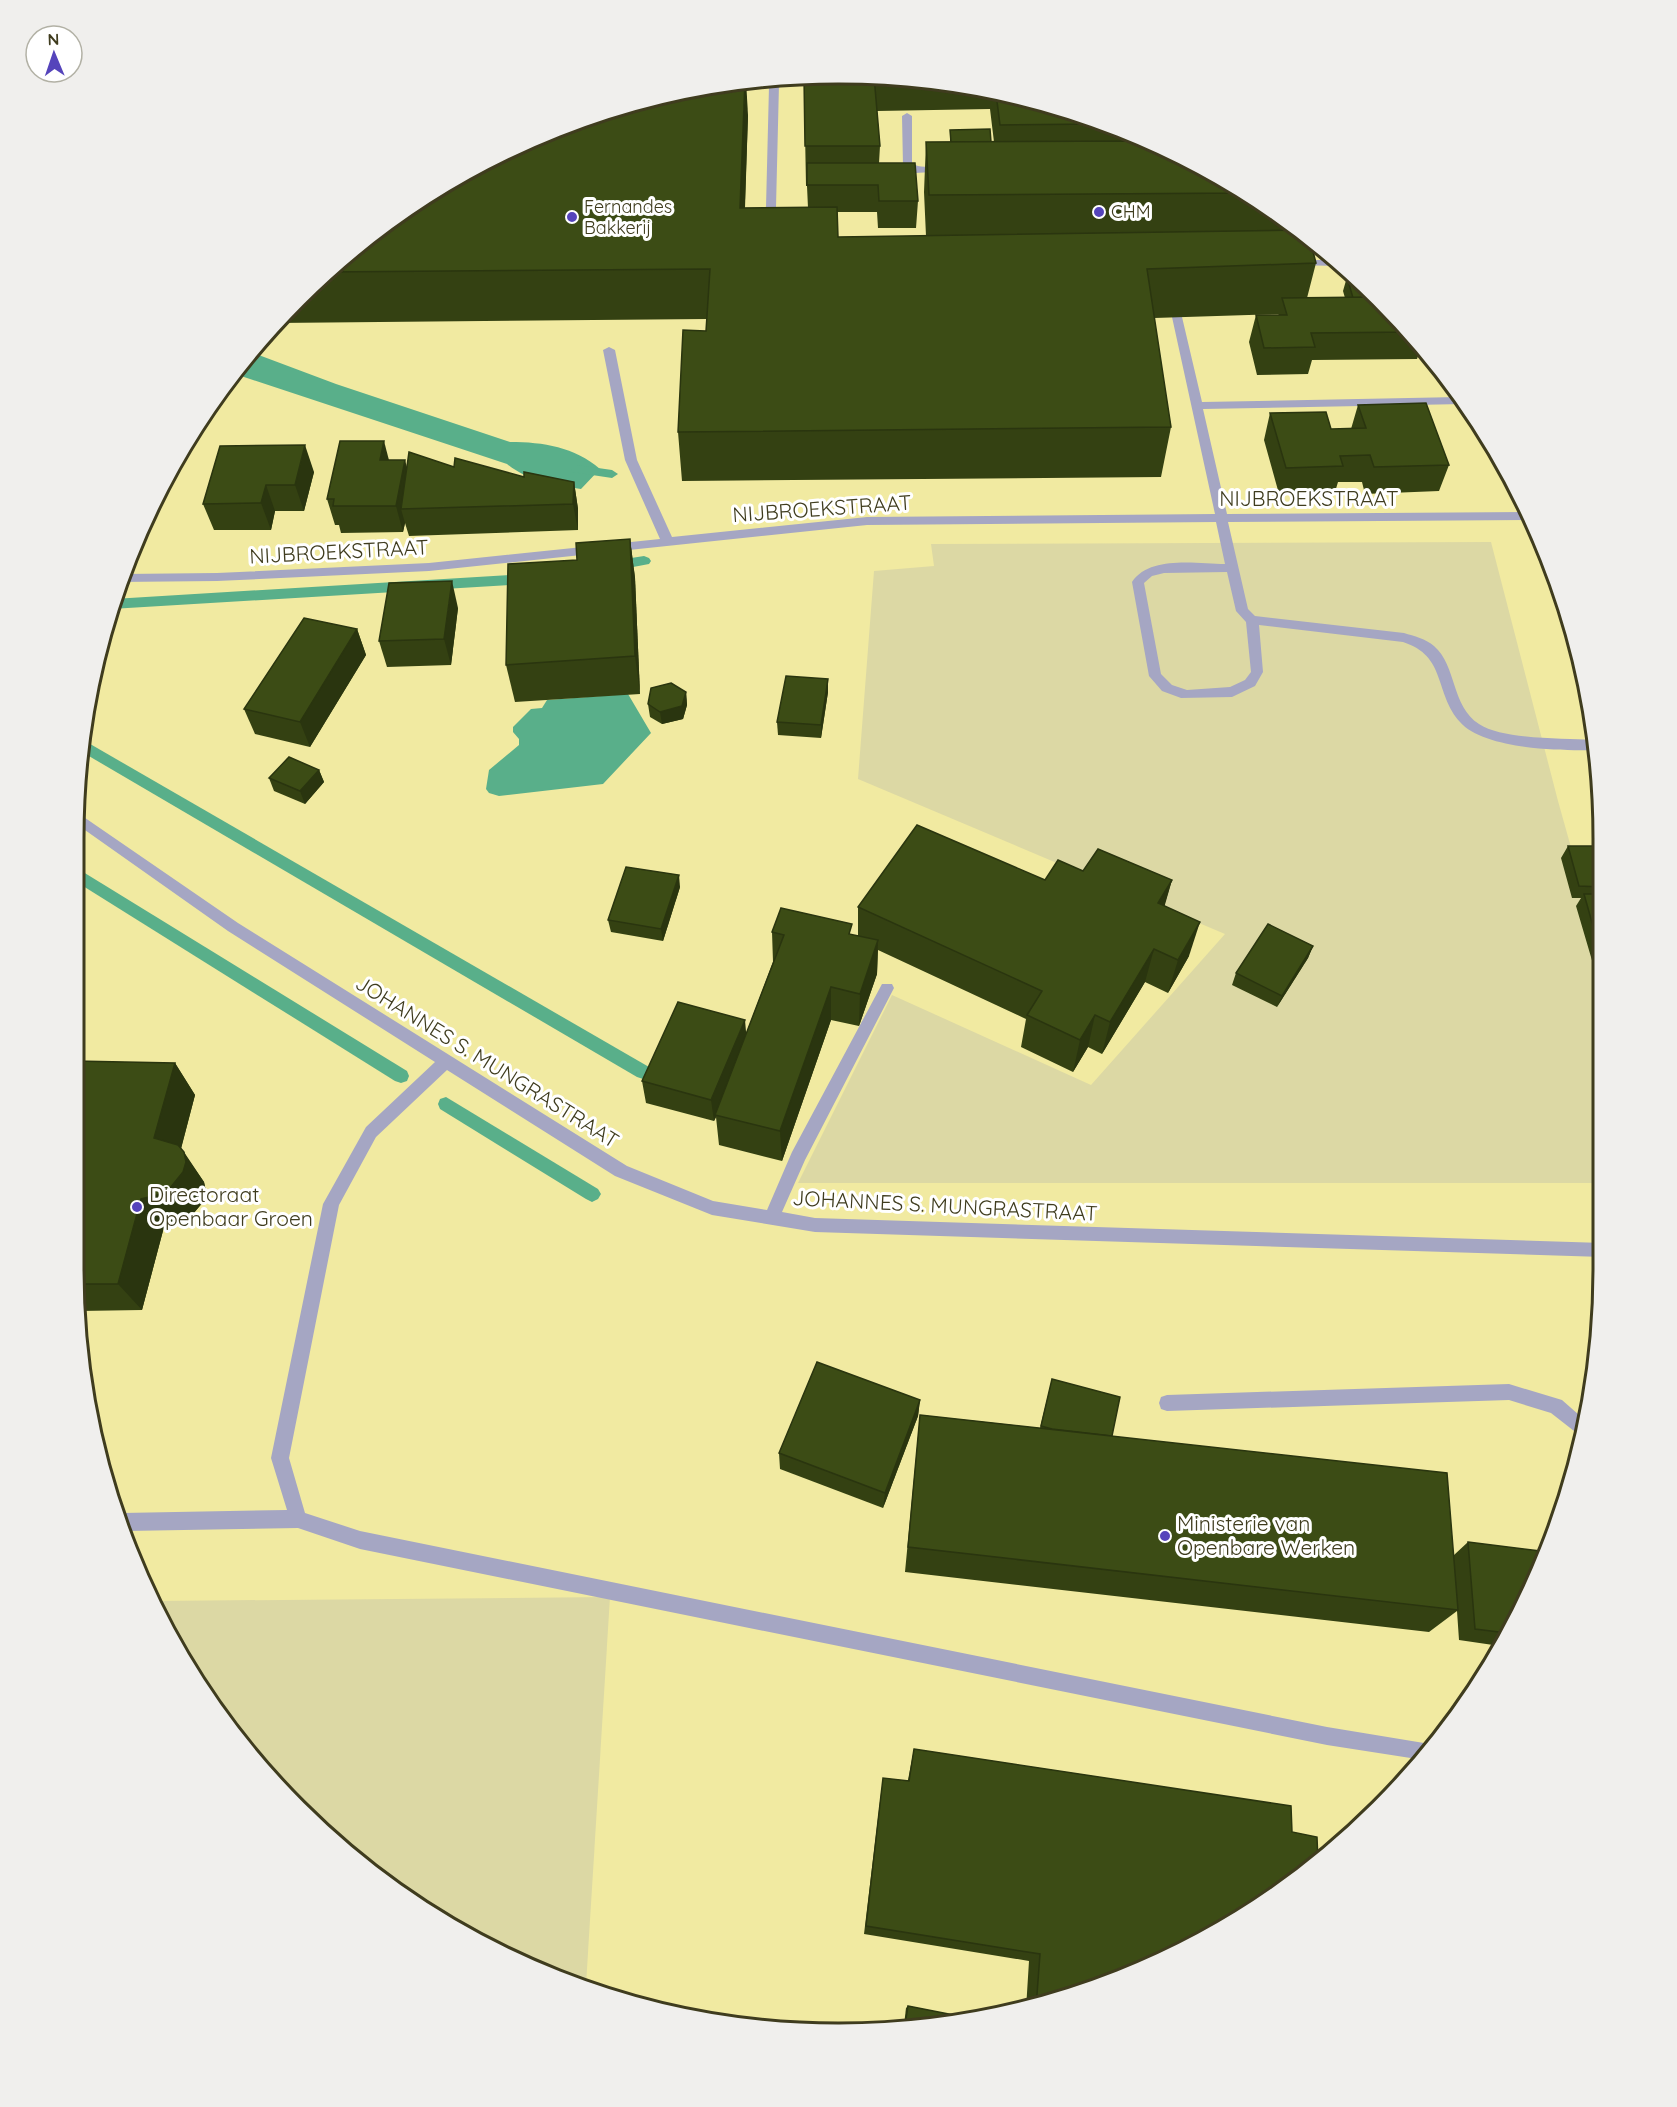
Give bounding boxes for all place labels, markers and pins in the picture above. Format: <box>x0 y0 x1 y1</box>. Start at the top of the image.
place label: Fernandes Bakkerij <box>584 195 672 239</box>
place label: CHM <box>1111 200 1151 223</box>
marker: CHM <box>1092 205 1106 219</box>
marker: Fernandes Bakkerij <box>565 210 579 224</box>
place label: Directoraat Openbaar Groen <box>149 1181 313 1231</box>
marker: Directoraat Openbaar Groen <box>130 1200 144 1214</box>
place label: Ministerie van Openbare Werken <box>1177 1510 1355 1560</box>
marker: Ministerie van Openbare Werken <box>1158 1529 1172 1543</box>

